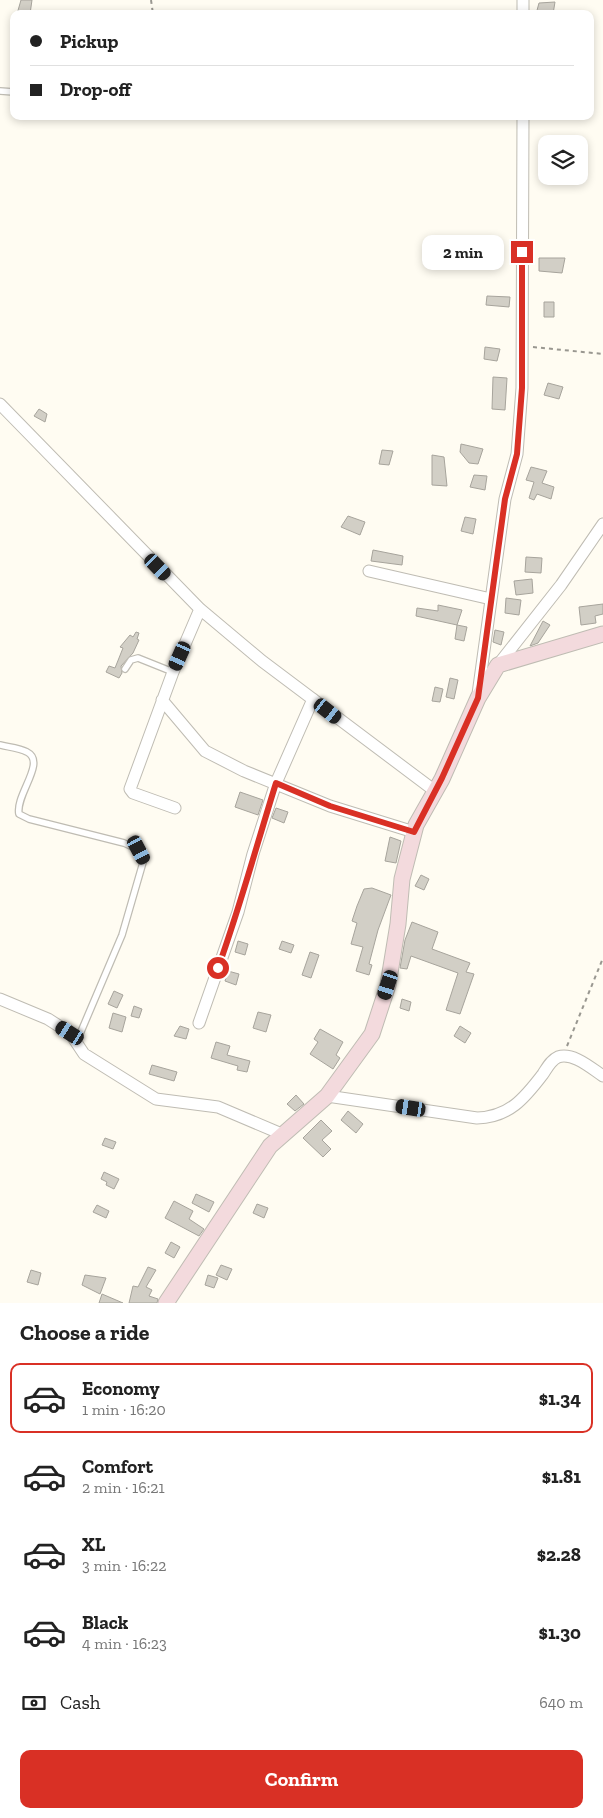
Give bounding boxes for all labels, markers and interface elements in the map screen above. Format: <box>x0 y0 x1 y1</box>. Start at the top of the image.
text: Pickup <box>60 30 118 53</box>
text: Drop-off <box>60 78 131 101</box>
map controls <box>538 135 588 185</box>
button: layers <box>538 135 588 185</box>
callout: 2 min <box>422 234 504 270</box>
route end <box>511 241 533 263</box>
text: 2 min <box>443 243 483 262</box>
car <box>142 551 173 583</box>
car <box>167 639 192 673</box>
car <box>311 696 344 726</box>
car <box>125 833 152 867</box>
route start <box>207 957 229 979</box>
car <box>376 968 399 1002</box>
car <box>53 1019 86 1047</box>
car <box>395 1098 426 1118</box>
text: Choose a ride <box>20 1319 150 1346</box>
icon: car <box>22 1376 67 1421</box>
text: Economy <box>82 1377 160 1400</box>
text: $1.34 <box>539 1387 581 1410</box>
text: 1 min · 16:20 <box>82 1400 166 1419</box>
icon: car <box>22 1454 67 1499</box>
text: Comfort <box>82 1455 153 1478</box>
text: $1.81 <box>542 1465 581 1488</box>
text: 2 min · 16:21 <box>82 1478 165 1497</box>
icon: car <box>22 1532 67 1577</box>
text: XL <box>82 1533 105 1556</box>
text: $2.28 <box>537 1543 581 1566</box>
text: 3 min · 16:22 <box>82 1556 166 1575</box>
icon: car <box>22 1610 67 1655</box>
text: Black <box>82 1611 128 1634</box>
text: $1.30 <box>539 1621 581 1644</box>
text: 4 min · 16:23 <box>82 1634 167 1653</box>
icon: cash <box>20 1689 48 1717</box>
text: Cash <box>60 1691 100 1714</box>
text: 640 m <box>539 1693 583 1712</box>
button: Confirm <box>20 1750 583 1808</box>

